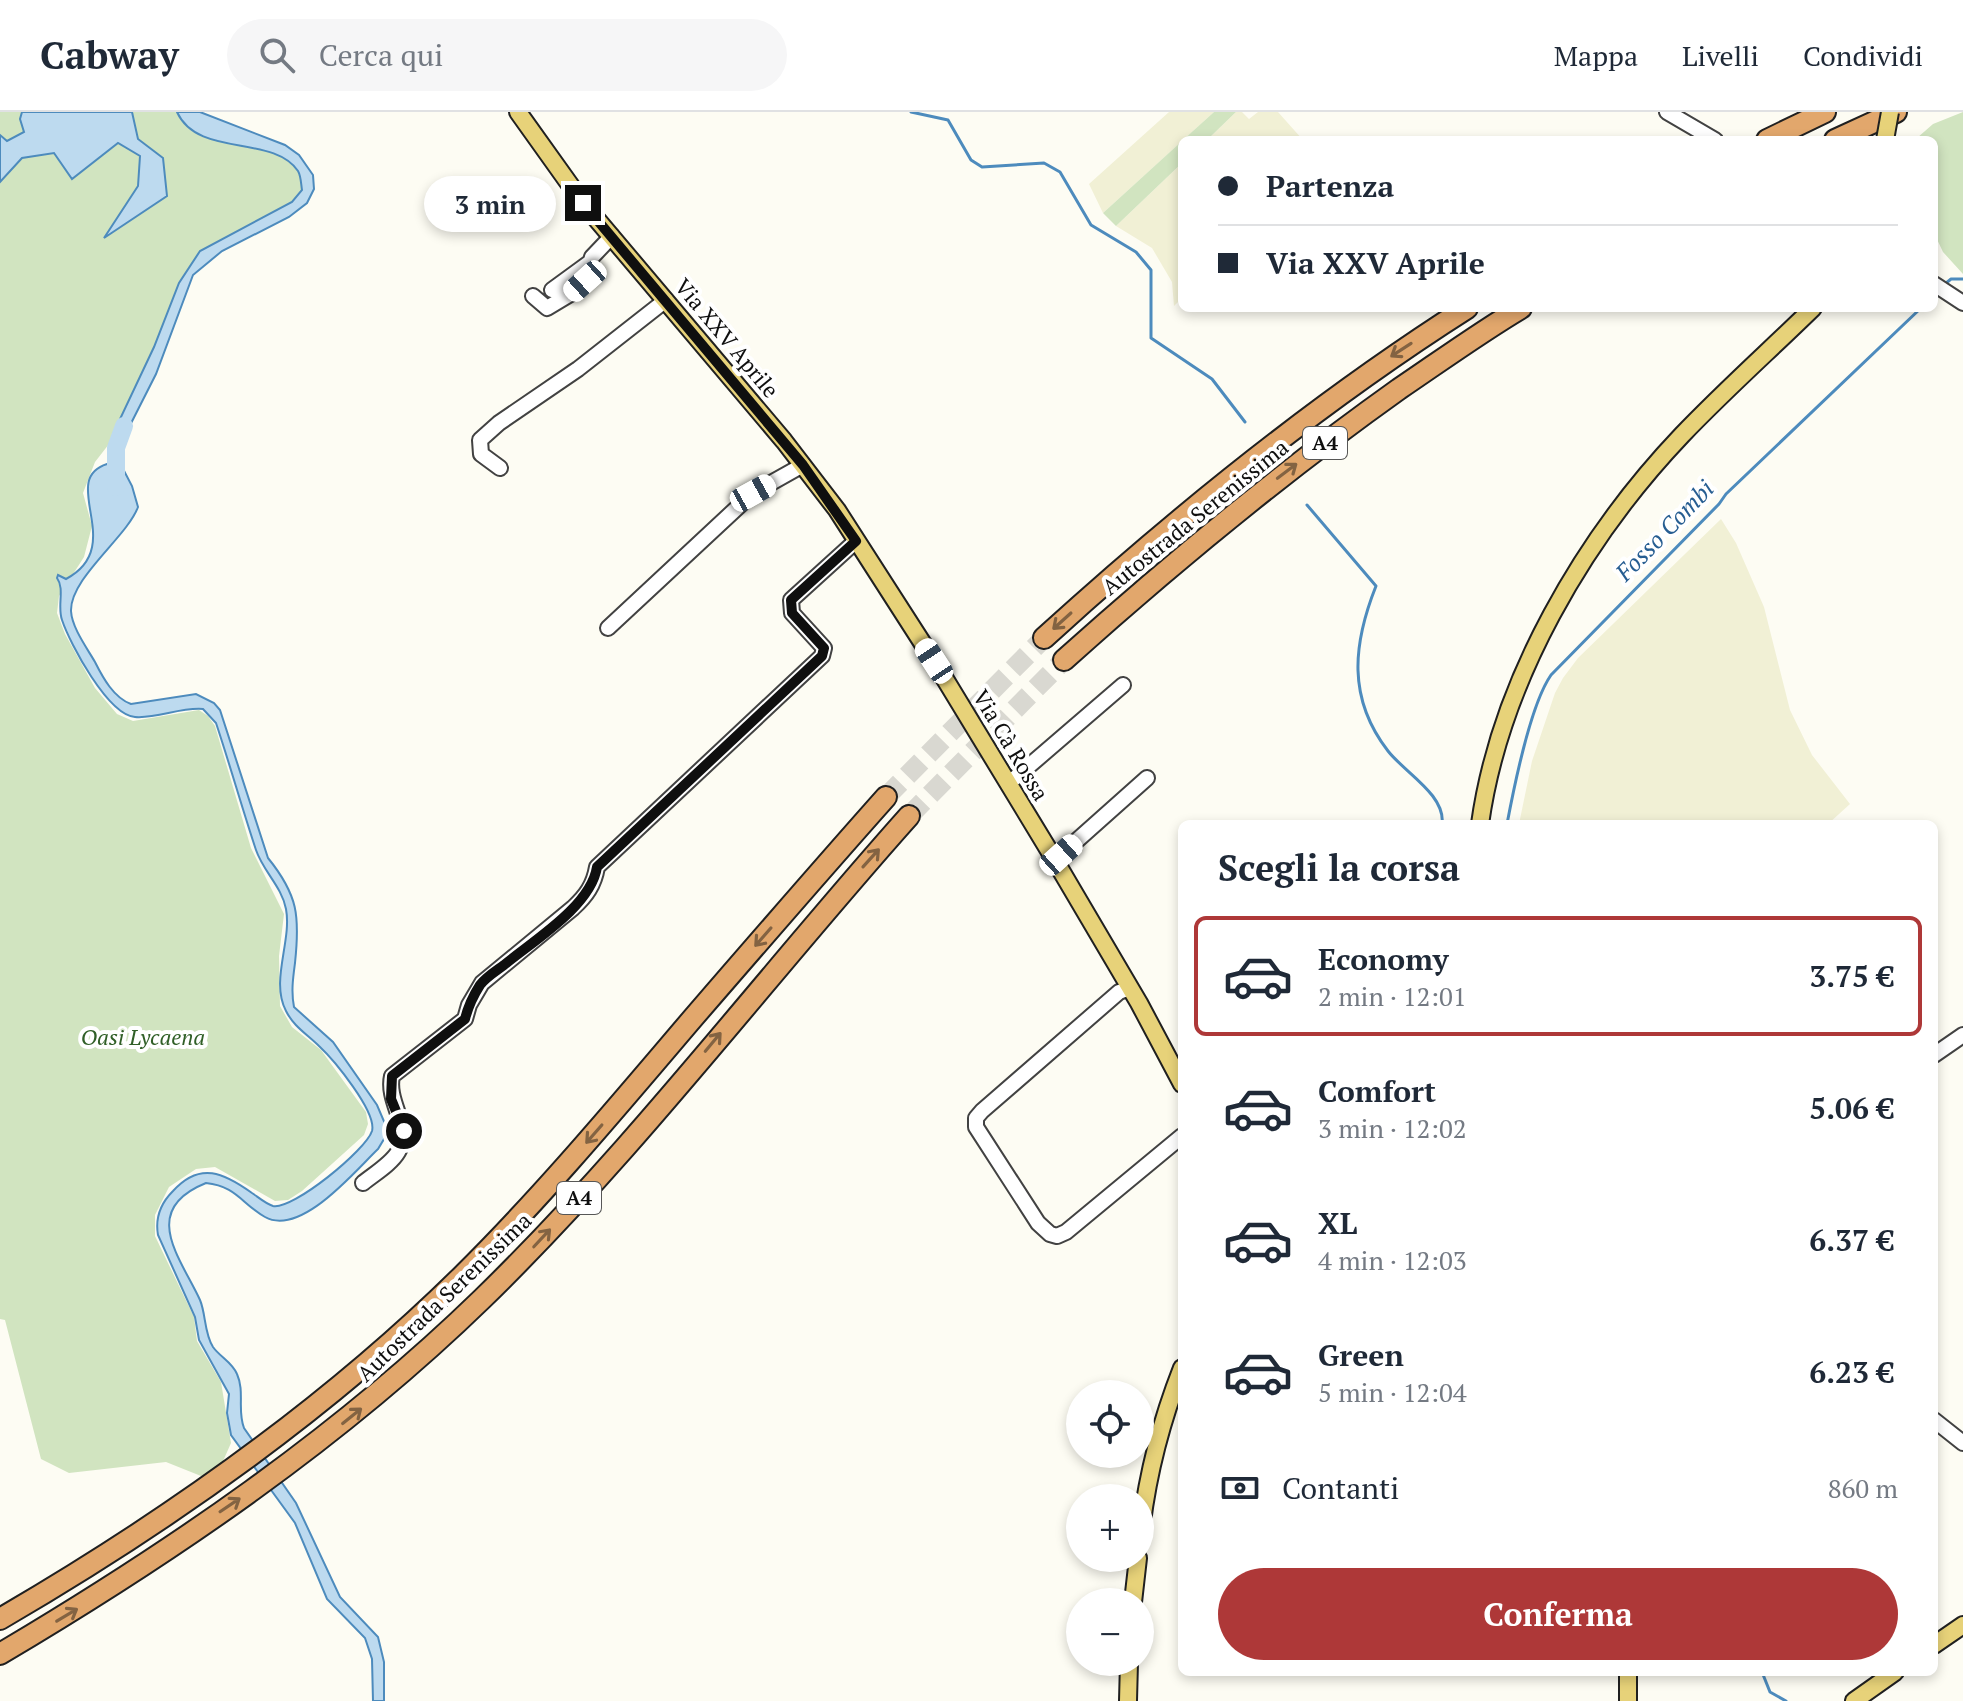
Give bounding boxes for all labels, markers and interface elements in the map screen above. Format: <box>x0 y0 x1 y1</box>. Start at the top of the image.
search box <box>227 19 787 91</box>
text: Cabway <box>40 30 179 80</box>
icon: search <box>255 33 299 77</box>
text: Cerca qui <box>319 35 443 75</box>
text: Mappa <box>1554 37 1638 74</box>
text: Livelli <box>1682 37 1759 74</box>
text: Condividi <box>1803 37 1923 74</box>
text: Partenza <box>1266 166 1394 206</box>
callout: 3 min <box>423 175 555 231</box>
route end <box>565 185 601 221</box>
text: 3 min <box>454 187 526 221</box>
text: Via XXV Aprile <box>1266 243 1485 283</box>
car <box>559 256 611 306</box>
street label: Via XXV Aprile <box>669 272 786 403</box>
one-way arrow <box>1391 341 1413 358</box>
road number: A4 <box>1303 427 1347 459</box>
street label: Autostrada Serenissima <box>1096 432 1294 601</box>
one-way arrow <box>1276 463 1297 480</box>
car <box>726 471 780 515</box>
water label: Fosso Combi <box>1607 473 1721 588</box>
one-way arrow <box>1053 612 1073 630</box>
car <box>911 634 957 688</box>
street label: Via Cà Rossa <box>967 684 1056 806</box>
car <box>1035 830 1087 880</box>
text: Scegli la corsa <box>1218 844 1460 891</box>
one-way arrow <box>862 849 880 869</box>
one-way arrow <box>754 926 772 946</box>
text: Economy <box>1318 939 1449 979</box>
icon: car <box>1222 940 1294 1012</box>
text: 3.75 € <box>1809 956 1894 996</box>
text: 2 min · 12:01 <box>1318 979 1467 1013</box>
park label: Oasi Lycaena <box>81 1022 205 1051</box>
one-way arrow <box>704 1033 722 1053</box>
text: Comfort <box>1318 1071 1436 1111</box>
icon: car <box>1222 1072 1294 1144</box>
text: 5.06 € <box>1809 1088 1894 1128</box>
text: 3 min · 12:02 <box>1318 1111 1467 1145</box>
route start <box>386 1113 422 1149</box>
one-way arrow <box>585 1123 603 1144</box>
road number: A4 <box>557 1182 601 1214</box>
text: XL <box>1318 1203 1357 1243</box>
icon: car <box>1222 1204 1294 1276</box>
street label: Autostrada Serenissima <box>350 1206 537 1388</box>
text: 6.37 € <box>1809 1220 1894 1260</box>
one-way arrow <box>532 1228 551 1248</box>
text: 4 min · 12:03 <box>1318 1243 1467 1277</box>
text: Green <box>1318 1335 1404 1375</box>
icon: car <box>1222 1336 1294 1408</box>
text: 6.23 € <box>1809 1352 1894 1392</box>
text: 5 min · 12:04 <box>1318 1375 1467 1409</box>
map controls <box>1066 1380 1154 1676</box>
button: locate <box>1066 1380 1154 1468</box>
one-way arrow <box>341 1407 362 1424</box>
icon: cash <box>1218 1466 1262 1510</box>
text: Contanti <box>1282 1468 1399 1508</box>
text: 860 m <box>1828 1471 1898 1505</box>
button: + <box>1066 1484 1154 1572</box>
one-way arrow <box>219 1497 241 1513</box>
button: Conferma <box>1218 1568 1898 1660</box>
button: − <box>1066 1588 1154 1676</box>
one-way arrow <box>55 1606 78 1622</box>

